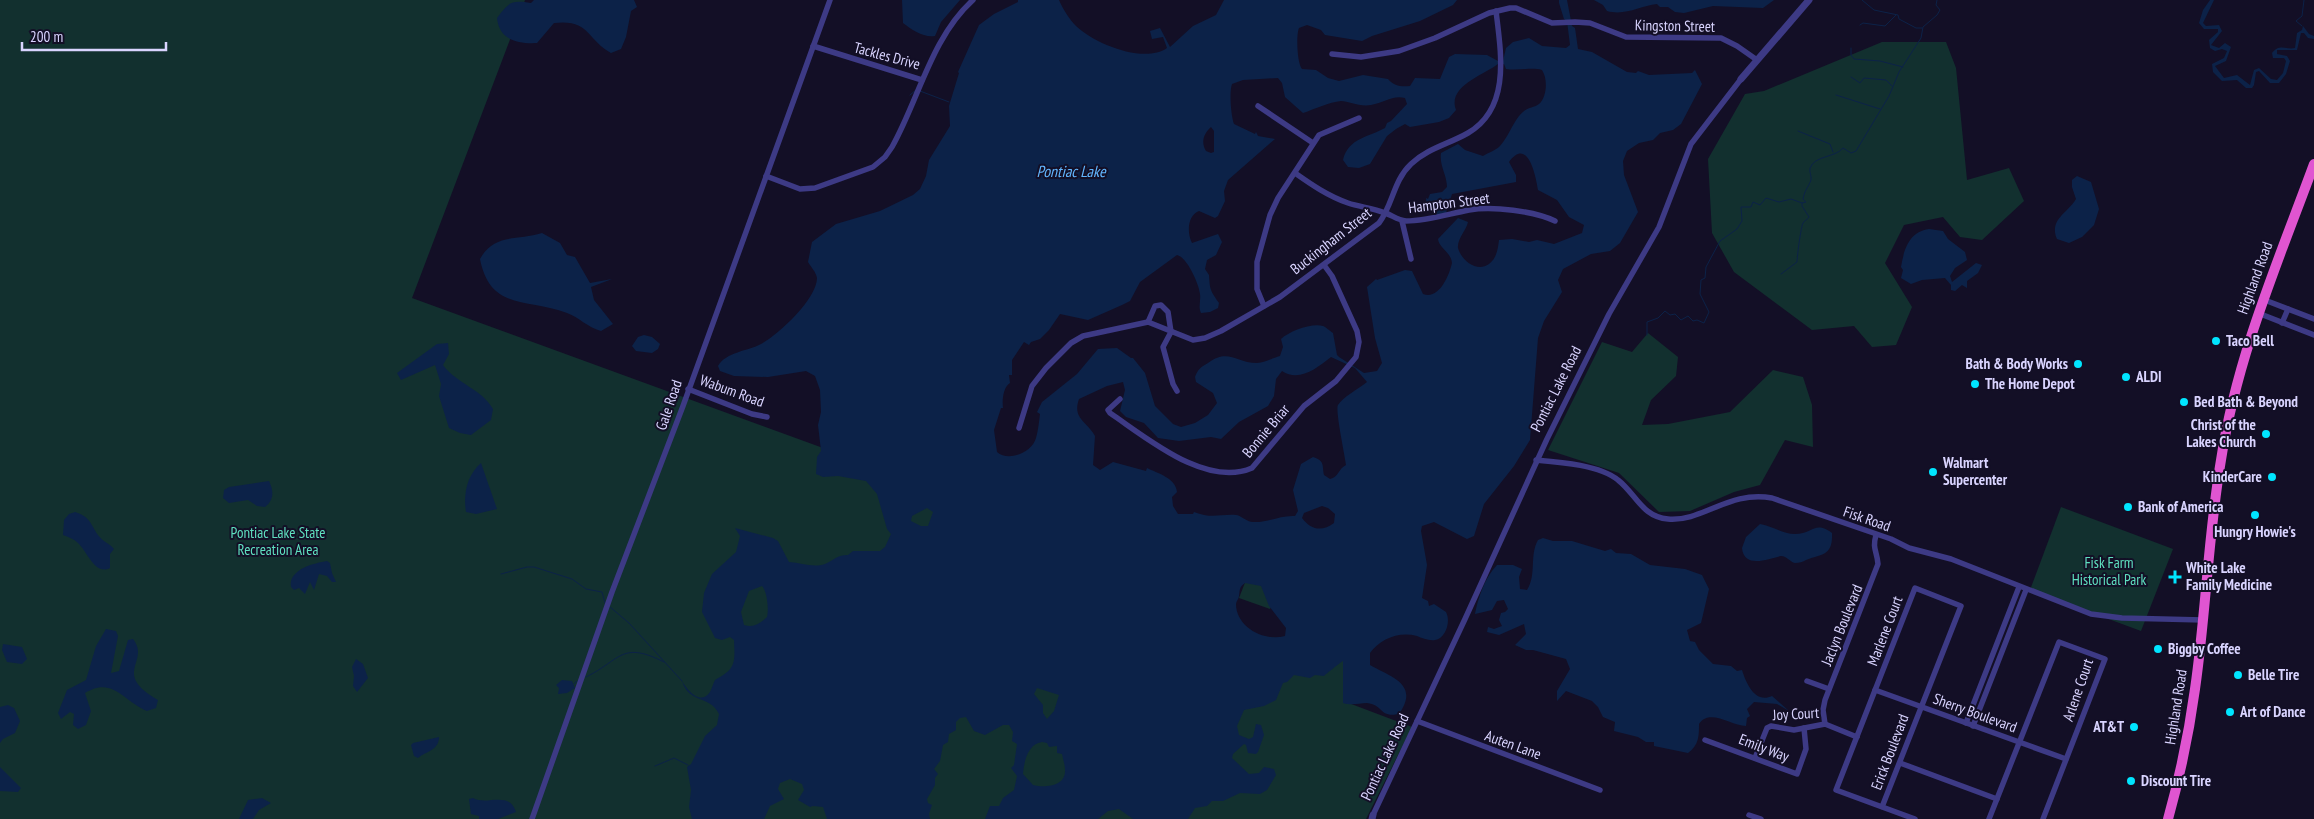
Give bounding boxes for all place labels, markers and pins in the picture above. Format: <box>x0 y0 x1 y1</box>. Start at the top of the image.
place label: Taco Bell <box>2226 331 2274 350</box>
marker: Taco Bell <box>2210 335 2222 347</box>
place label: Bath & Body Works <box>1966 354 2068 373</box>
marker: Bath & Body Works <box>2072 358 2084 370</box>
place label: ALDI <box>2135 367 2161 386</box>
marker: ALDI <box>2120 371 2132 383</box>
place label: The Home Depot <box>1985 374 2075 393</box>
marker: The Home Depot <box>1969 378 1981 390</box>
place label: Bed Bath & Beyond <box>2194 392 2298 411</box>
marker: Bed Bath & Beyond <box>2178 396 2190 408</box>
place label: Christ of the Lakes Church <box>2186 415 2256 451</box>
marker: Christ of the Lakes Church <box>2260 428 2272 440</box>
place label: Walmart Supercenter <box>1942 453 2008 489</box>
marker: Walmart Supercenter <box>1927 466 1939 478</box>
place label: KinderCare <box>2203 467 2262 486</box>
marker: KinderCare <box>2266 471 2278 483</box>
place label: Bank of America <box>2138 497 2223 516</box>
marker: Bank of America <box>2122 501 2134 513</box>
marker: Hungry Howie's <box>2249 509 2261 521</box>
place label: Hungry Howie's <box>2214 522 2296 541</box>
place label: White Lake Family Medicine <box>2185 558 2272 594</box>
marker: White Lake Family Medicine <box>2168 570 2182 584</box>
place label: Biggby Coffee <box>2168 639 2241 658</box>
marker: Biggby Coffee <box>2152 643 2164 655</box>
place label: Belle Tire <box>2248 665 2299 684</box>
marker: Belle Tire <box>2232 669 2244 681</box>
place label: Art of Dance <box>2239 702 2306 721</box>
marker: Art of Dance <box>2224 706 2236 718</box>
place label: AT&T <box>2092 717 2124 736</box>
marker: AT&T <box>2128 721 2140 733</box>
place label: Discount Tire <box>2141 771 2211 790</box>
marker: Discount Tire <box>2125 775 2137 787</box>

